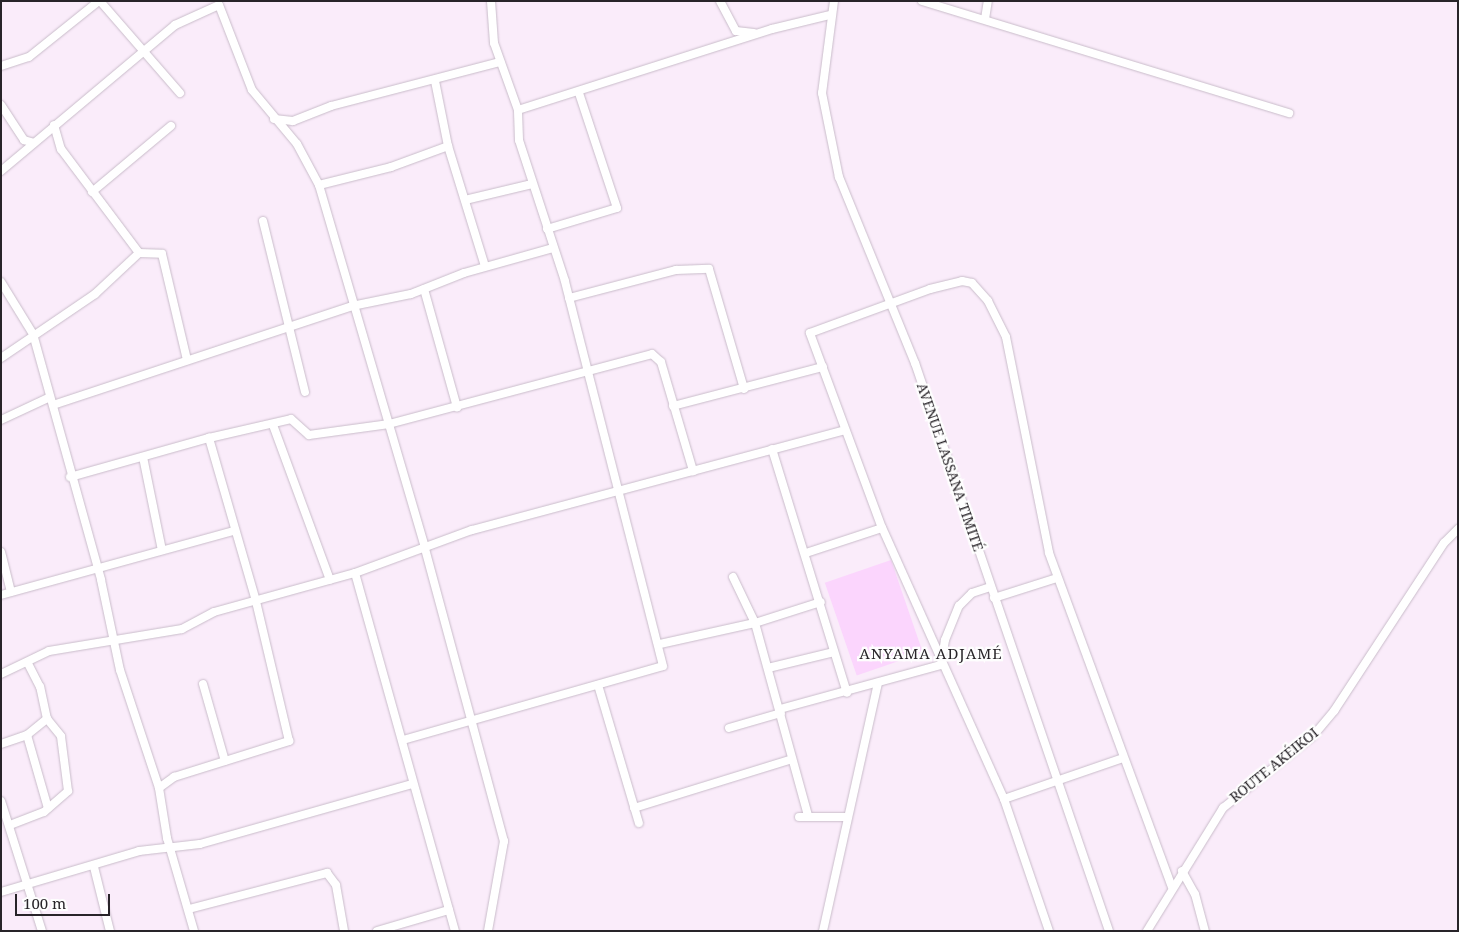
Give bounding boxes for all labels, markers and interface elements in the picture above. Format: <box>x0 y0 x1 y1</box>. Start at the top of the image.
street label: AVENUE LASSANA TIMITÉ <box>913 381 987 553</box>
district label: ANYAMA ADJAMÉ <box>858 645 1004 663</box>
street label: ROUTE AKÉIKOI <box>1226 724 1322 806</box>
scale bar <box>18 884 112 916</box>
text: 100 m <box>23 893 66 913</box>

